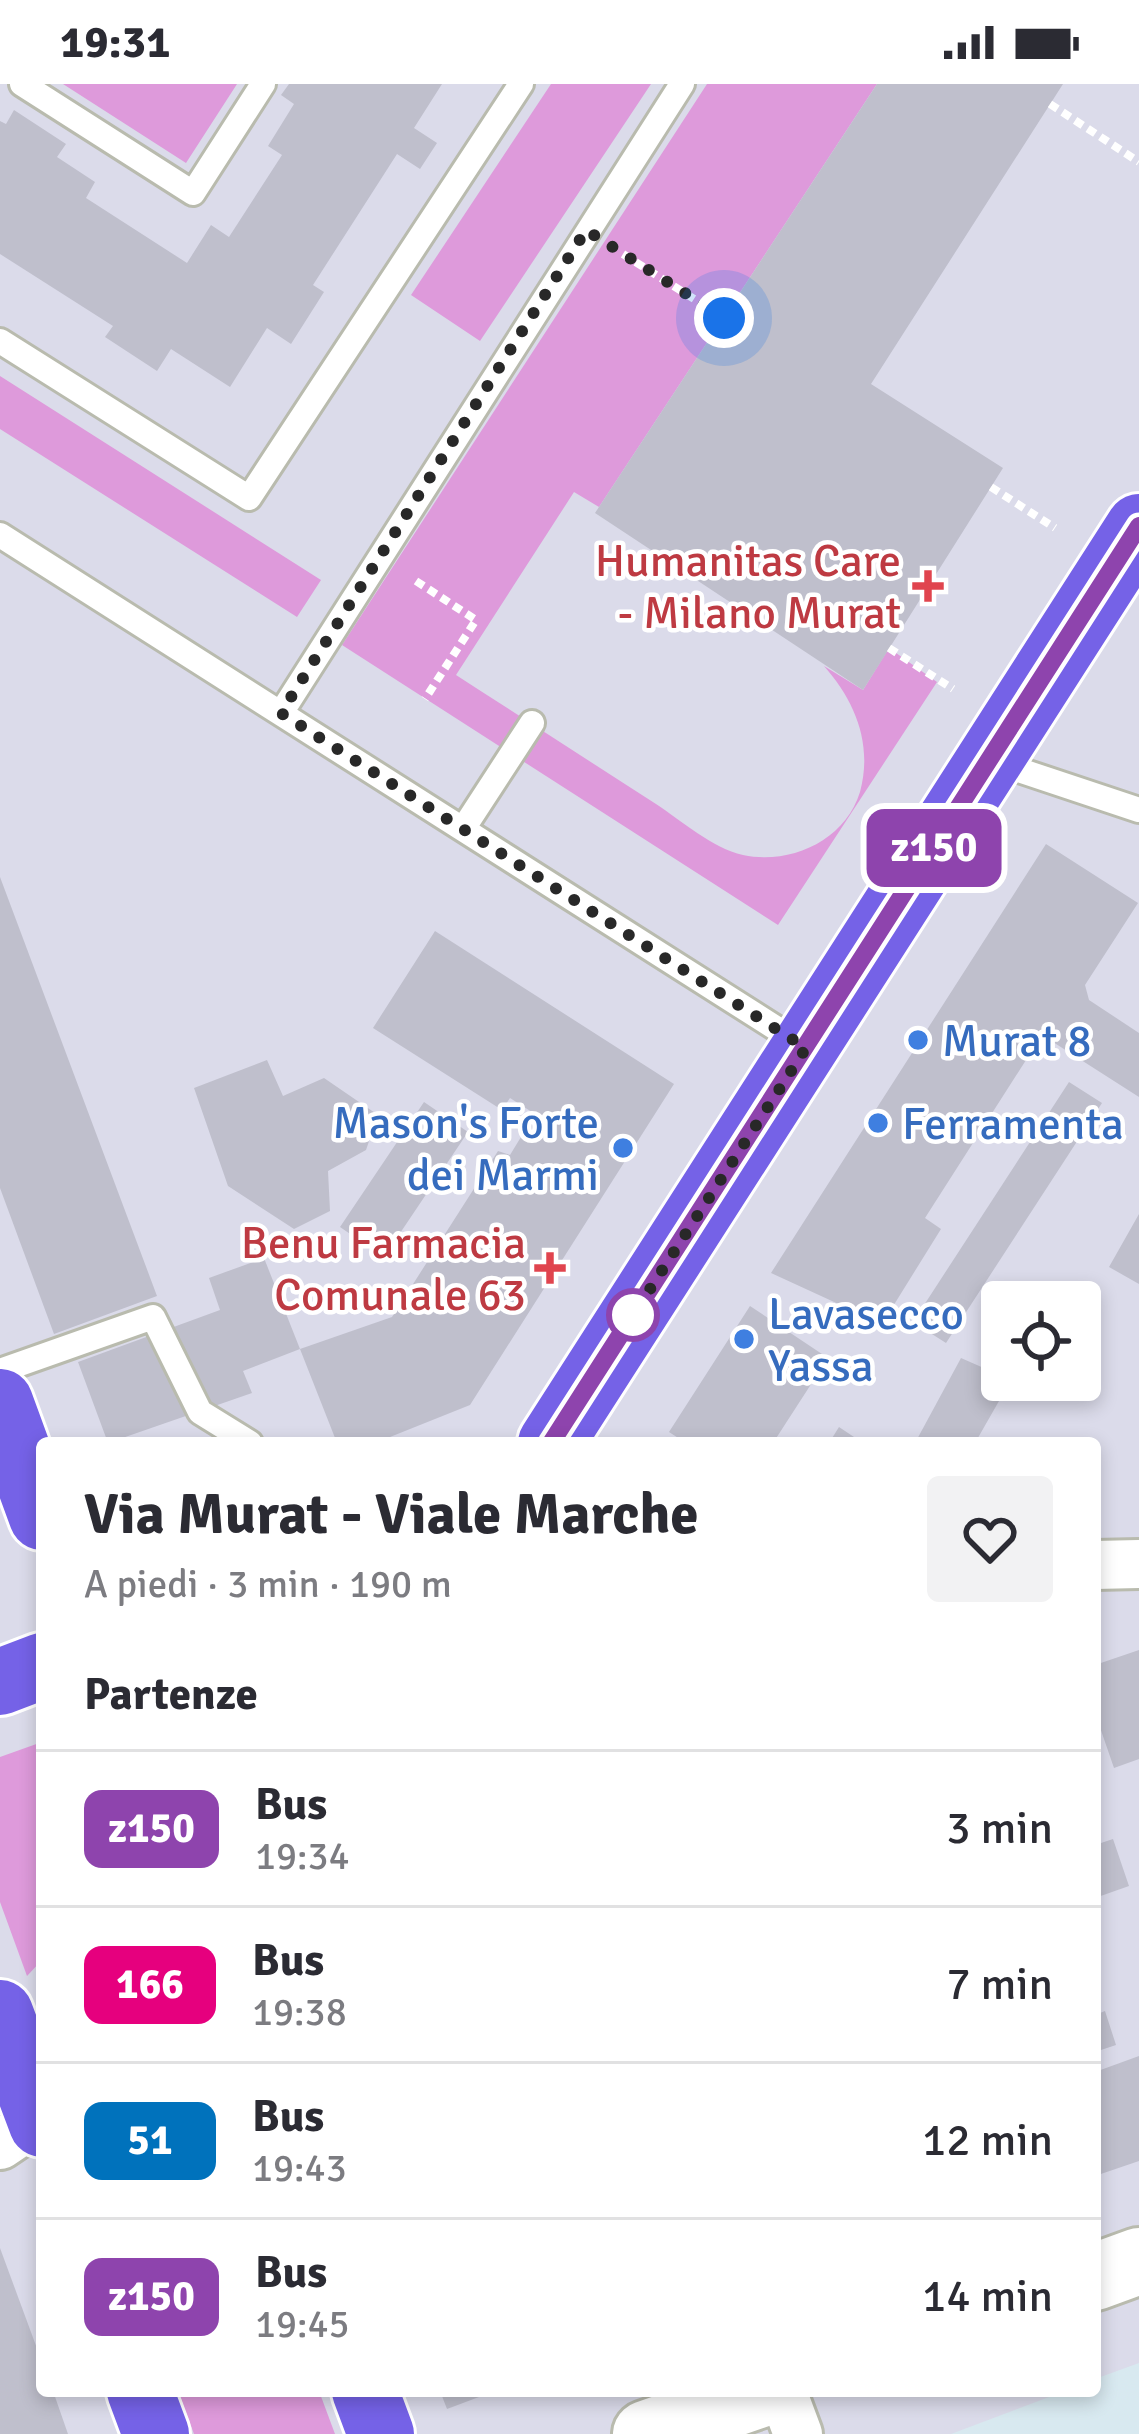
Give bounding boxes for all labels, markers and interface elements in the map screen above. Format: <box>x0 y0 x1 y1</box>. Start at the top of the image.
text: 19:31 <box>60 15 170 70</box>
your location <box>694 288 754 348</box>
place label: Humanitas Care - Milano Murat <box>595 534 901 641</box>
marker: Humanitas Care - Milano Murat <box>912 570 944 602</box>
line badge: z150 <box>850 809 1018 887</box>
text: z150 <box>891 822 977 873</box>
place label: Murat 8 <box>942 1014 1091 1069</box>
marker: Murat 8 <box>905 1027 931 1053</box>
place label: Mason's Forte dei Marmi <box>332 1096 599 1203</box>
place label: Ferramenta <box>902 1097 1124 1152</box>
marker: Ferramenta <box>865 1110 891 1136</box>
marker: Mason's Forte dei Marmi <box>610 1135 636 1161</box>
place label: Benu Farmacia Comunale 63 <box>241 1216 526 1323</box>
marker: Benu Farmacia Comunale 63 <box>537 1255 563 1281</box>
map controls <box>981 1281 1101 1401</box>
button: locate <box>981 1281 1101 1401</box>
place label: Lavasecco Yassa <box>768 1287 964 1394</box>
unlabelled marker <box>608 1290 658 1340</box>
marker: Lavasecco Yassa <box>731 1326 757 1352</box>
button: heart <box>927 1476 1053 1602</box>
text: Via Murat - Viale Marche <box>84 1479 699 1550</box>
text: A piedi · 3 min · 190 m <box>84 1560 452 1608</box>
text: Partenze <box>84 1667 258 1722</box>
text: Bus <box>255 1777 327 1832</box>
text: 3 min <box>946 1801 1053 1856</box>
text: z150 <box>108 1803 195 1854</box>
text: 19:34 <box>255 1832 350 1880</box>
text: Bus <box>252 1933 324 1988</box>
text: 7 min <box>946 1957 1053 2012</box>
text: 166 <box>116 1959 184 2010</box>
text: 19:38 <box>252 1988 347 2036</box>
text: Bus <box>252 2089 324 2144</box>
text: 12 min <box>922 2113 1053 2168</box>
text: 51 <box>127 2115 173 2166</box>
text: 19:43 <box>252 2144 347 2192</box>
text: Bus <box>255 2245 327 2300</box>
text: 14 min <box>922 2269 1053 2324</box>
text: z150 <box>108 2271 195 2322</box>
text: 19:45 <box>255 2300 350 2348</box>

